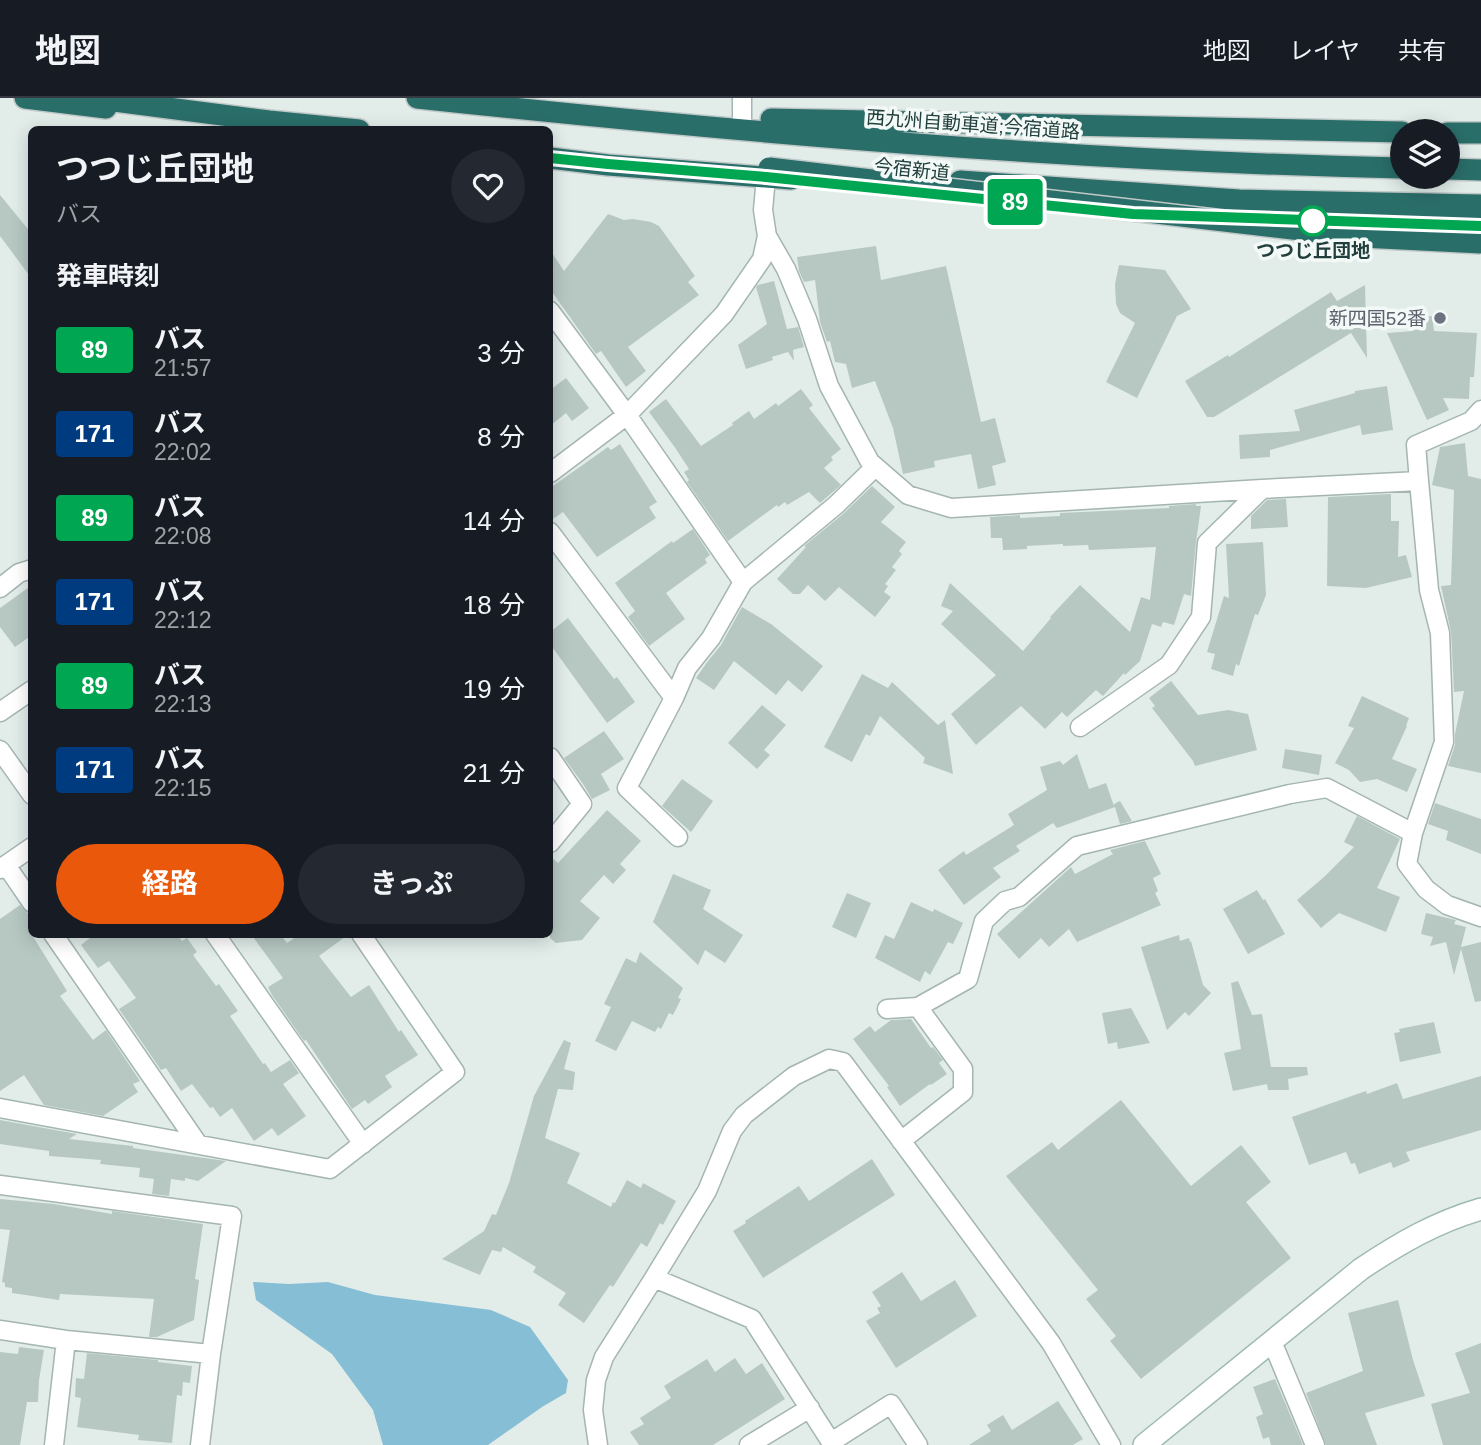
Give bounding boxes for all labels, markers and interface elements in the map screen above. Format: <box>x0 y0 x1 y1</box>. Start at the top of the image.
text: 地図 <box>35 32 101 69</box>
text: 地図 <box>1203 37 1251 64</box>
text: レイヤ <box>1289 37 1360 64</box>
text: 共有 <box>1398 37 1446 64</box>
street label: 西九州自動車道;今宿道路 <box>865 107 1081 142</box>
map controls <box>1390 119 1460 189</box>
button: layers <box>1390 119 1460 189</box>
button: heart <box>451 149 525 223</box>
text: つつじ丘団地 <box>56 150 254 187</box>
street label: 今宿新道 <box>873 155 951 184</box>
line badge: 89 <box>984 179 1046 225</box>
text: 89 <box>1002 188 1028 215</box>
text: バス <box>56 201 102 227</box>
marker: つつじ丘団地 <box>1298 206 1328 236</box>
place label: つつじ丘団地 <box>1256 240 1370 261</box>
text: 発車時刻 <box>56 261 160 291</box>
place label: 新四国52番 <box>1329 308 1426 329</box>
marker: 新四国52番 <box>1432 310 1448 326</box>
text: バス <box>154 324 206 354</box>
text: 89 <box>81 336 108 363</box>
text: 3 分 <box>477 338 525 368</box>
text: 21:57 <box>154 355 212 381</box>
text: バス <box>154 408 206 438</box>
text: 171 <box>74 420 115 447</box>
text: 8 分 <box>477 422 525 452</box>
text: 22:02 <box>154 439 212 465</box>
text: バス <box>154 492 206 522</box>
text: 89 <box>81 504 108 531</box>
text: 14 分 <box>463 506 525 536</box>
text: 22:08 <box>154 523 212 549</box>
text: バス <box>154 576 206 606</box>
text: 171 <box>74 588 115 615</box>
text: 18 分 <box>463 590 525 620</box>
text: 22:12 <box>154 607 212 633</box>
text: バス <box>154 660 206 690</box>
text: 89 <box>81 672 108 699</box>
text: 19 分 <box>463 674 525 704</box>
text: 22:13 <box>154 691 212 717</box>
text: バス <box>154 744 206 774</box>
text: 171 <box>74 756 115 783</box>
text: 21 分 <box>463 758 525 788</box>
text: 22:15 <box>154 775 212 801</box>
button: 経路 <box>56 844 284 924</box>
button: きっぷ <box>298 844 525 924</box>

